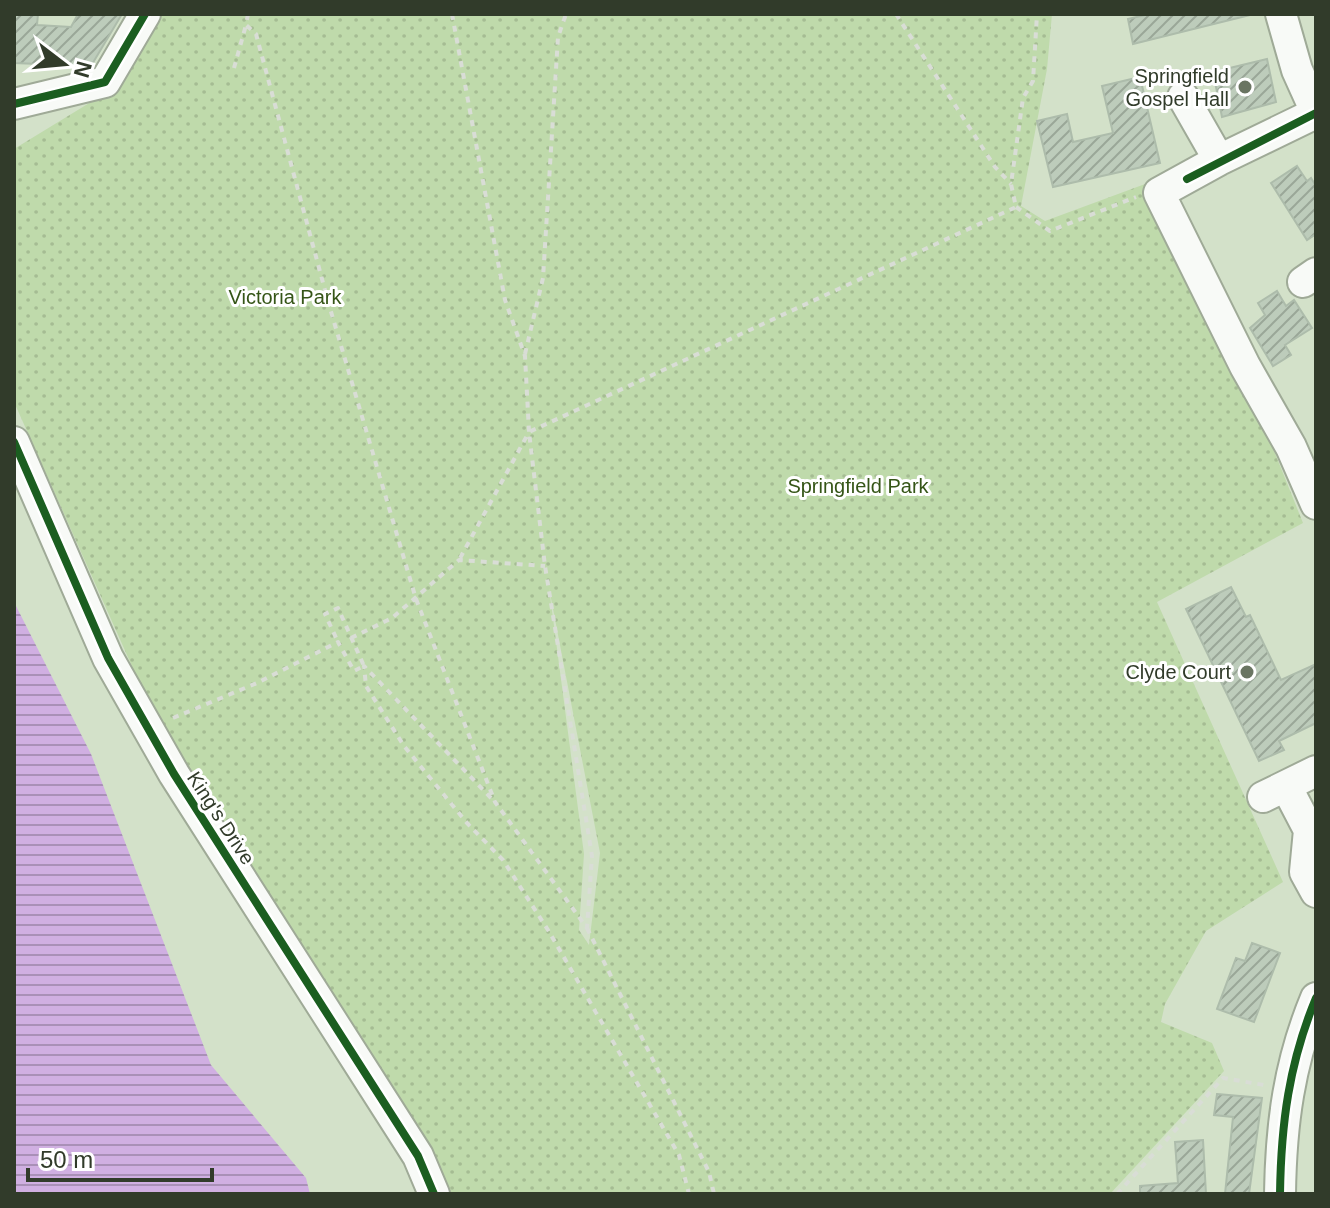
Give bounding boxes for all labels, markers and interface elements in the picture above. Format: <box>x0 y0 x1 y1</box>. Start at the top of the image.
north arrow <box>24 24 104 104</box>
text: N <box>69 58 97 80</box>
place label: Springfield Gospel Hall <box>1126 65 1229 110</box>
marker: Springfield Gospel Hall <box>1236 78 1254 96</box>
park label: Victoria Park <box>228 286 343 308</box>
park label: Springfield Park <box>787 475 930 497</box>
place label: Clyde Court <box>1125 661 1231 683</box>
marker: Clyde Court <box>1238 663 1256 681</box>
street label: King's Drive <box>183 768 259 868</box>
scale bar <box>28 1132 212 1182</box>
text: 50 m <box>40 1146 93 1173</box>

